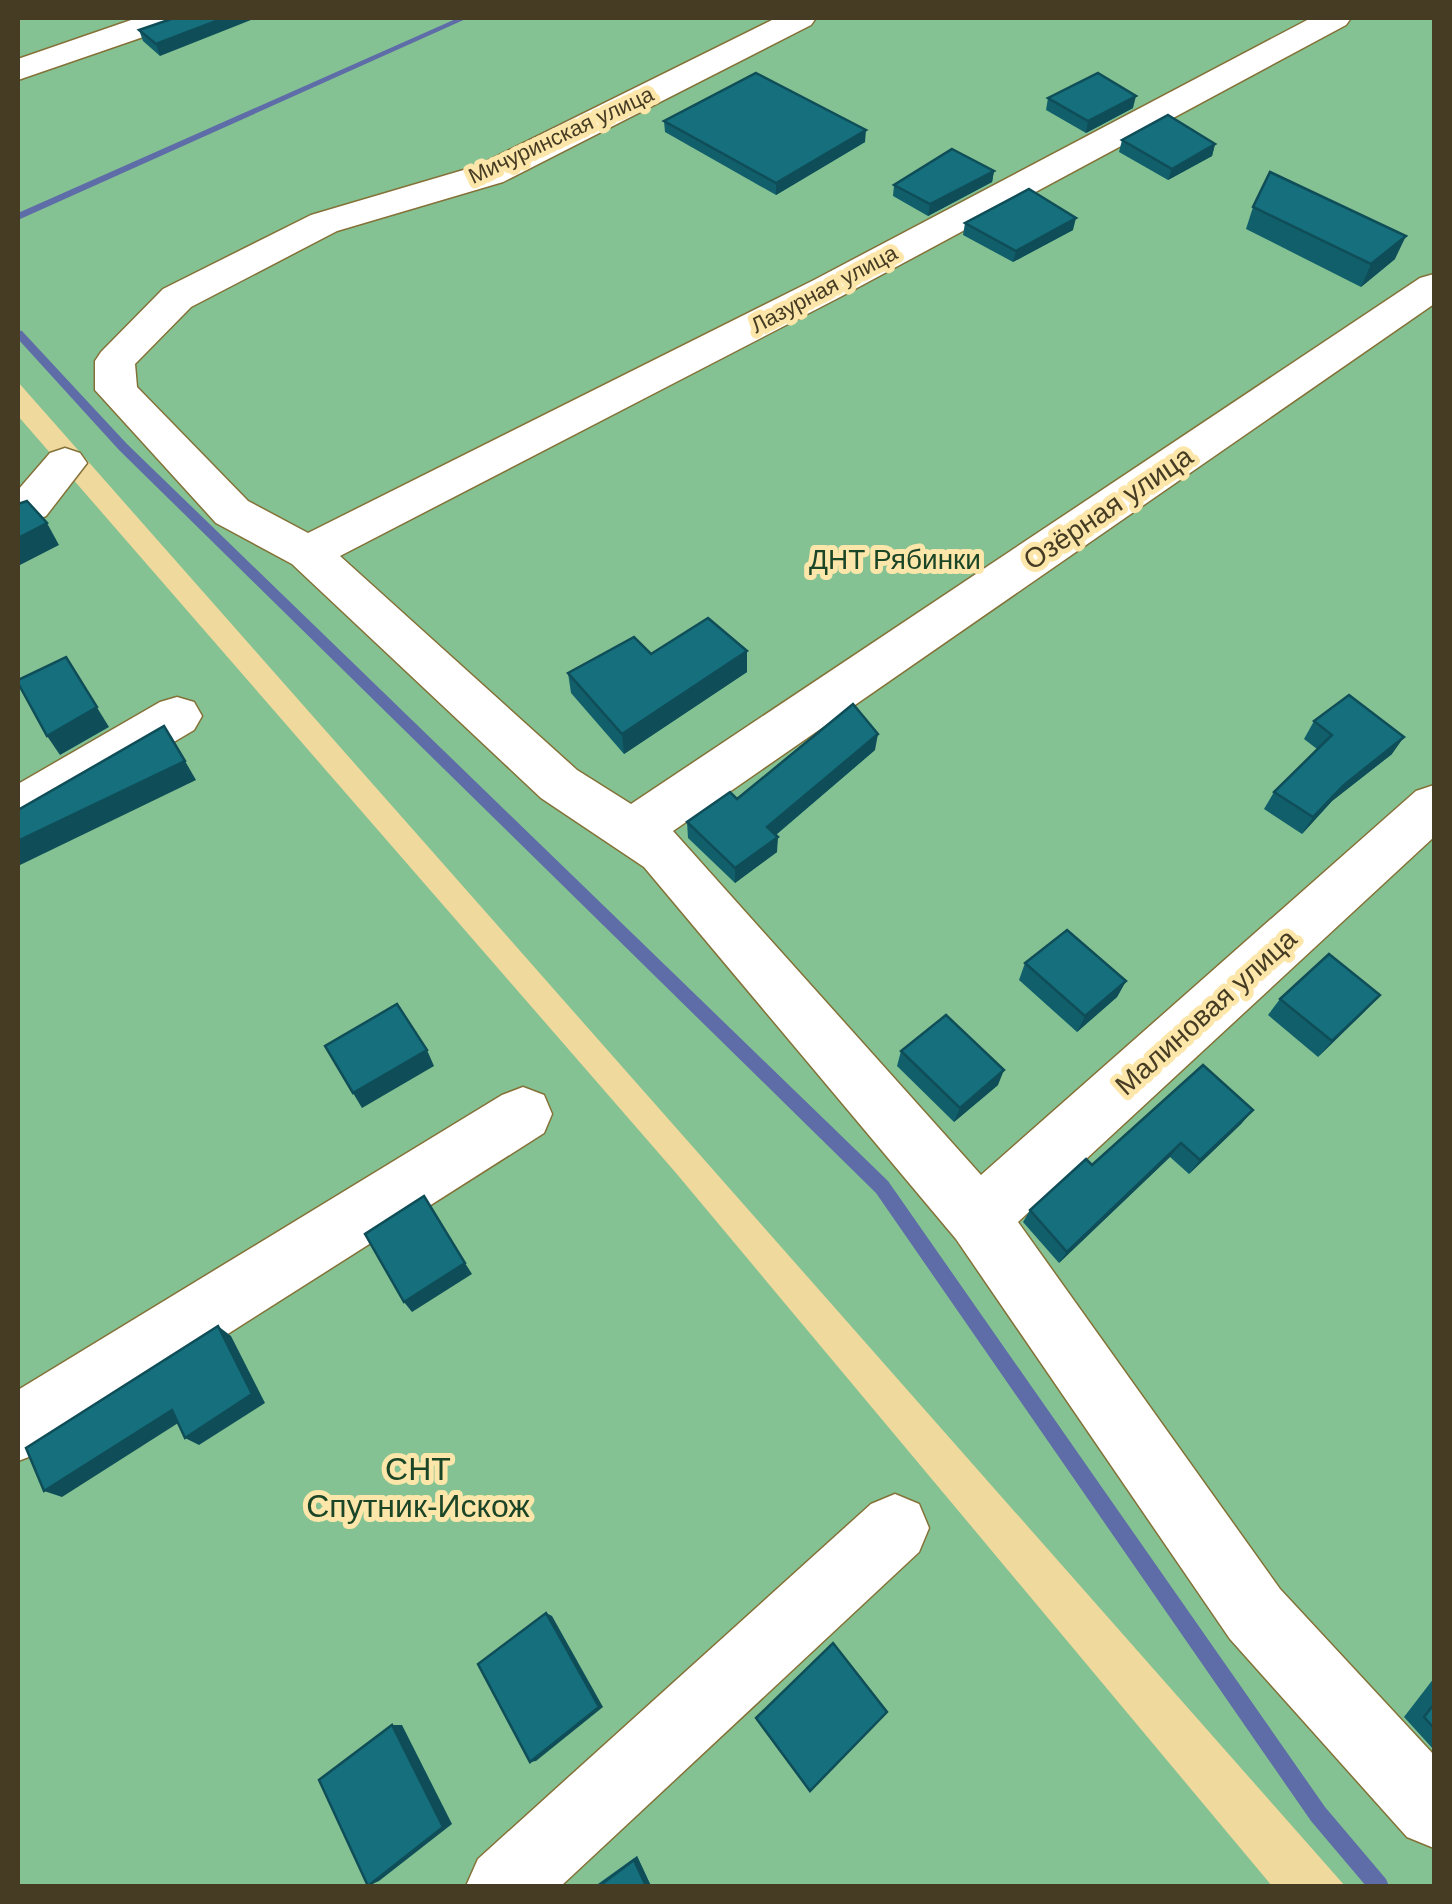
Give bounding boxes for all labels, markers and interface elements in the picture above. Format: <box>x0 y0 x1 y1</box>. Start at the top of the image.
street label: Мичуринская улица <box>464 81 658 189</box>
street label: Лазурная улица <box>747 240 902 338</box>
street label: Озёрная улица <box>1018 440 1199 576</box>
park label: ДНТ Рябинки <box>809 544 981 575</box>
street label: Малиновая улица <box>1109 922 1303 1101</box>
park label: СНТ Спутник-Искож <box>306 1451 530 1524</box>

